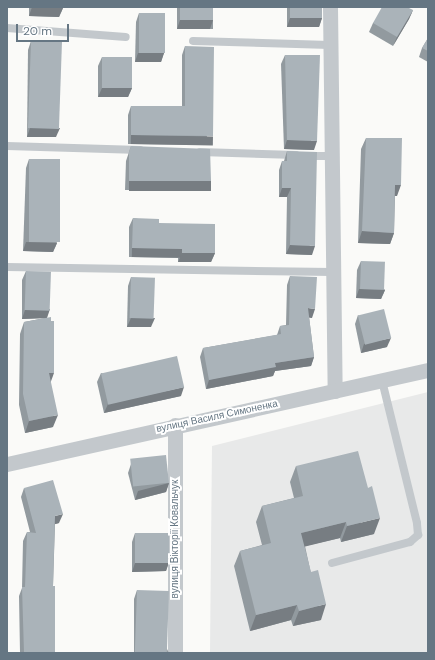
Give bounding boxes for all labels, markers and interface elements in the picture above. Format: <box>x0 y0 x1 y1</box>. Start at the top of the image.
scale bar <box>18 16 71 42</box>
text: 20 m <box>23 23 52 39</box>
street label: вулиця Василя Симоненка <box>155 397 279 435</box>
street label: вулиця Вікторії Ковальчук <box>169 480 181 598</box>

